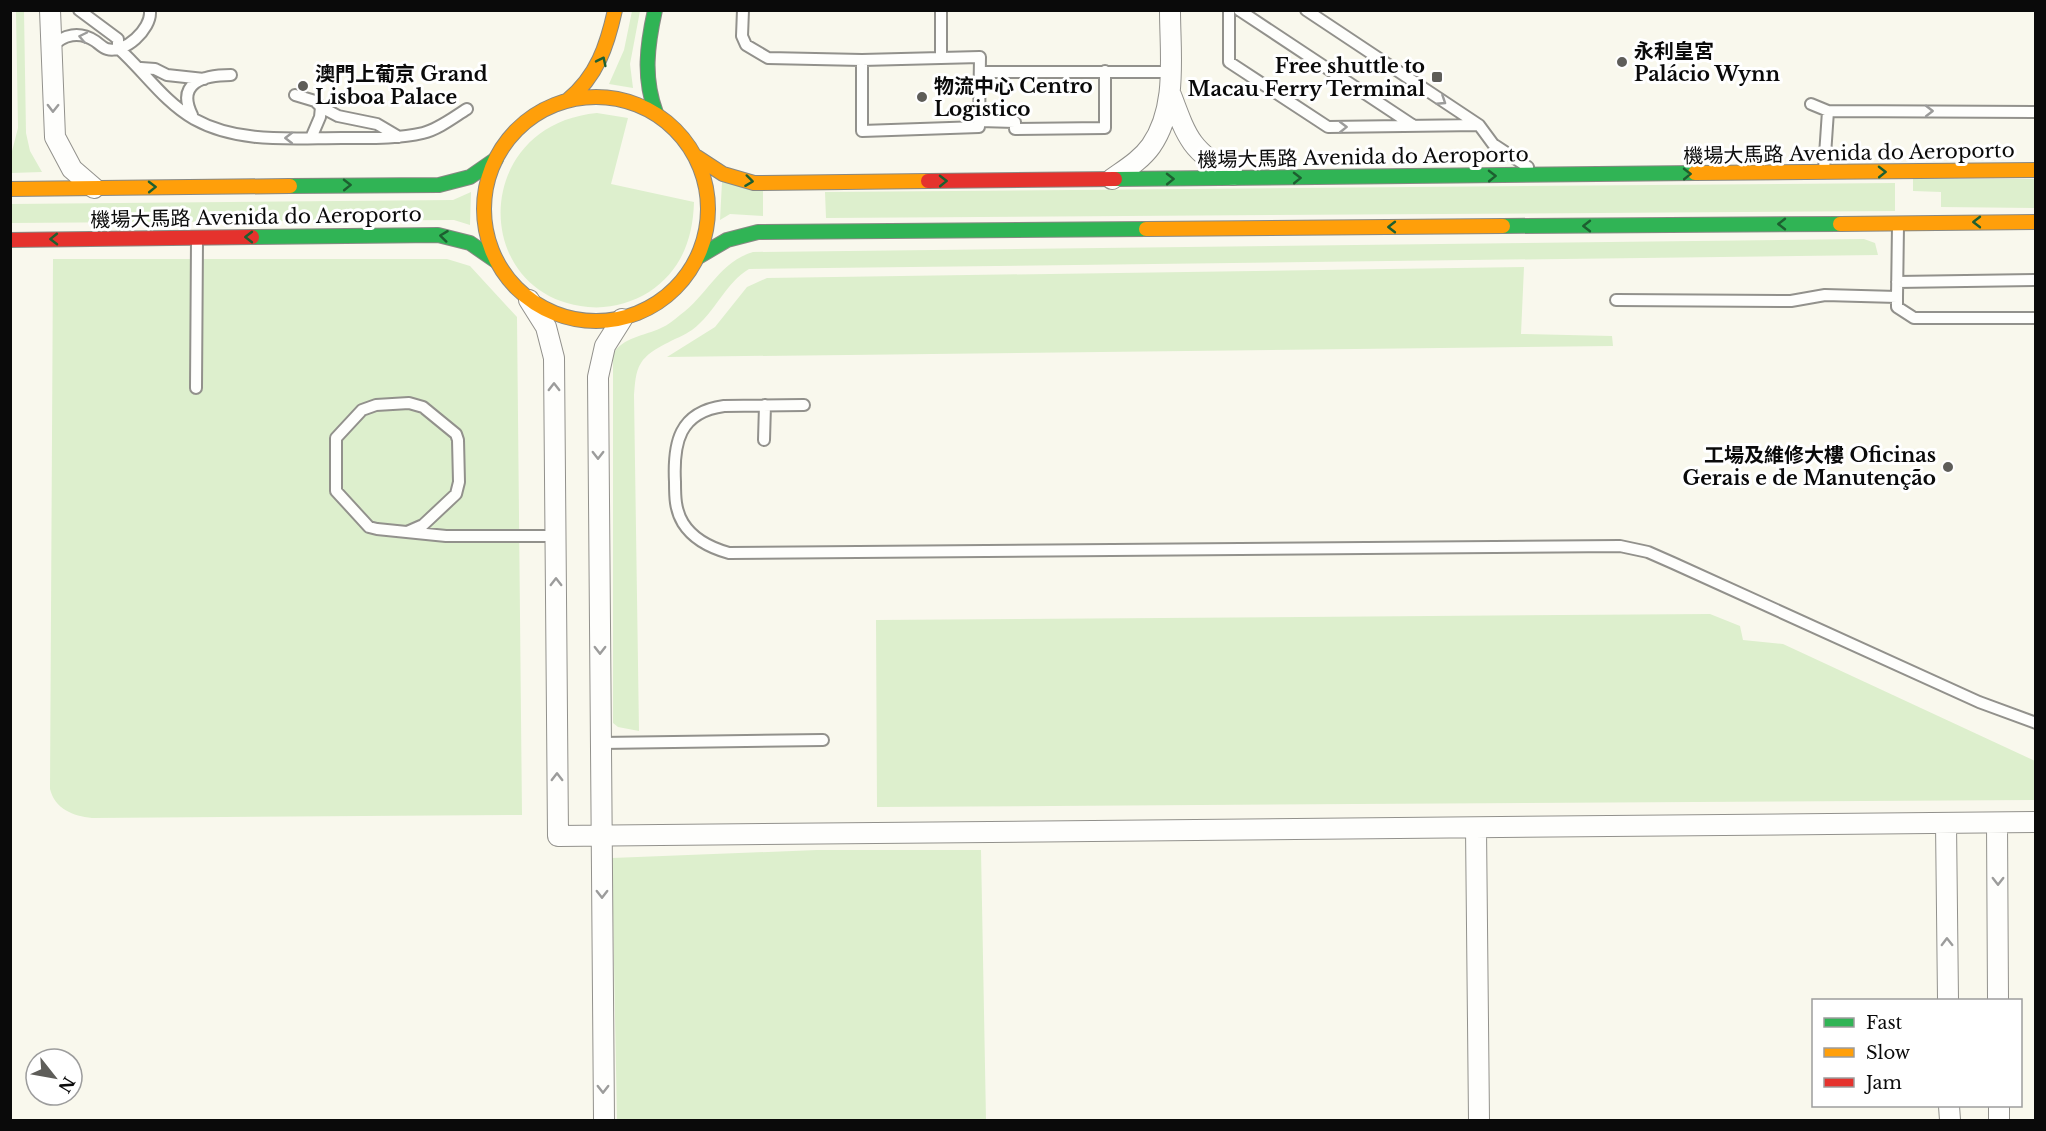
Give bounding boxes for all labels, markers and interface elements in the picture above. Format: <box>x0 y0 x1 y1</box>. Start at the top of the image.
one-way arrow <box>78 32 88 45</box>
place label: 永利皇宮 Palácio Wynn <box>1634 39 1780 86</box>
place label: Free shuttle to Macau Ferry Terminal <box>1188 54 1425 101</box>
marker: 永利皇宮 Palácio Wynn <box>1615 55 1629 69</box>
one-way arrow <box>594 56 606 67</box>
place label: 澳門上葡京 Grand Lisboa Palace <box>315 62 488 109</box>
marker: Free shuttle to Macau Ferry Terminal <box>1430 70 1444 84</box>
place label: 物流中心 Centro Logistico <box>934 74 1093 121</box>
marker: 澳門上葡京 Grand Lisboa Palace <box>296 79 310 93</box>
marker: 物流中心 Centro Logistico <box>915 90 929 104</box>
one-way arrow <box>1435 94 1446 105</box>
one-way arrow <box>47 103 60 112</box>
one-way arrow <box>1924 105 1933 117</box>
one-way arrow <box>1338 121 1347 133</box>
one-way arrow <box>285 132 294 144</box>
street label: 機場大馬路 Avenida do Aeroporto <box>1683 138 2015 168</box>
street label: 機場大馬路 Avenida do Aeroporto <box>1197 142 1529 172</box>
one-way arrow <box>1878 165 1887 178</box>
one-way arrow <box>1683 168 1692 180</box>
one-way arrow <box>1488 170 1497 182</box>
one-way arrow <box>1293 171 1302 184</box>
one-way arrow <box>1166 173 1175 185</box>
one-way arrow <box>744 174 753 187</box>
one-way arrow <box>939 175 948 187</box>
one-way arrow <box>343 179 352 191</box>
one-way arrow <box>148 181 157 193</box>
street label: 機場大馬路 Avenida do Aeroporto <box>90 202 422 232</box>
one-way arrow <box>1973 216 1982 228</box>
one-way arrow <box>1778 218 1787 230</box>
one-way arrow <box>1583 219 1592 232</box>
one-way arrow <box>1388 221 1397 233</box>
one-way arrow <box>245 231 254 243</box>
one-way arrow <box>440 231 449 243</box>
one-way arrow <box>50 233 59 245</box>
one-way arrow <box>548 383 561 392</box>
place label: 工場及維修大樓 Oficinas Gerais e de Manutenção <box>1683 443 1936 490</box>
one-way arrow <box>592 451 604 460</box>
marker: 工場及維修大樓 Oficinas Gerais e de Manutenção <box>1941 460 1955 474</box>
one-way arrow <box>550 578 562 587</box>
one-way arrow <box>594 646 606 655</box>
one-way arrow <box>551 773 564 782</box>
one-way arrow <box>1992 877 2004 886</box>
one-way arrow <box>596 889 608 898</box>
one-way arrow <box>1941 938 1953 947</box>
legend <box>1812 999 2022 1107</box>
text: Fast <box>1866 1012 1903 1034</box>
text: Slow <box>1866 1042 1911 1064</box>
north arrow <box>24 1047 84 1107</box>
text: Jam <box>1864 1072 1902 1094</box>
text: N <box>54 1073 79 1096</box>
one-way arrow <box>597 1084 609 1093</box>

